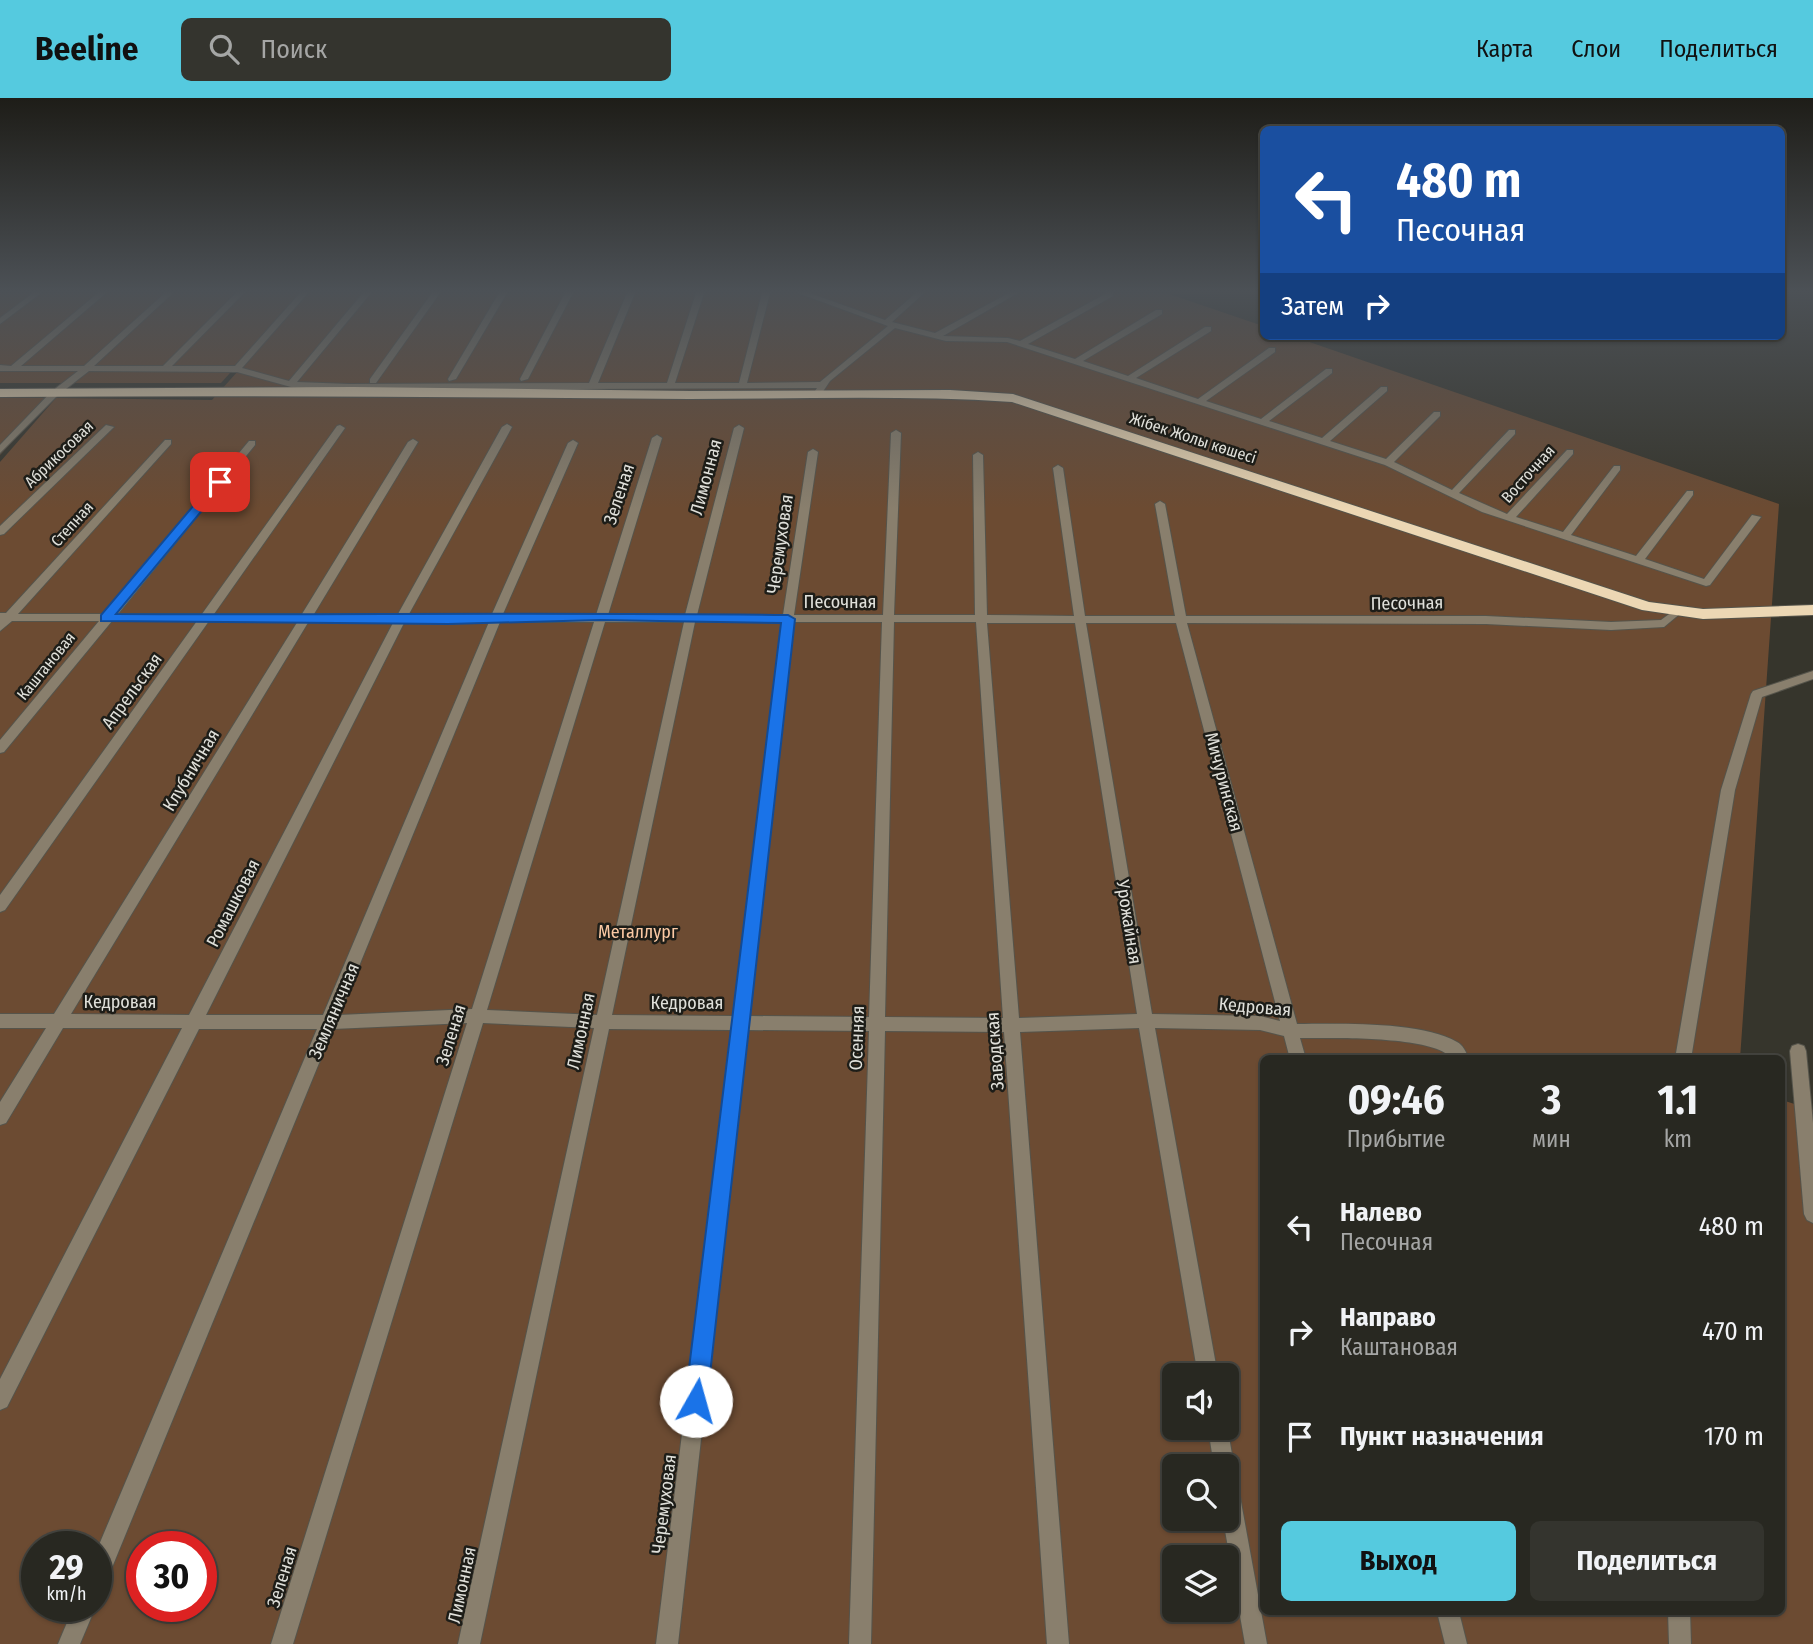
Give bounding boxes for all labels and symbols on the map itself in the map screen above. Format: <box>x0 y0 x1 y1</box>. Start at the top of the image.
street label: Жібек Жолы көшесі <box>1127 409 1259 467</box>
street label: Абрикосовая <box>21 417 97 491</box>
street label: Лимонная <box>685 437 727 517</box>
street label: Восточная <box>1497 441 1559 507</box>
pin <box>190 452 250 512</box>
street label: Зеленая <box>599 461 639 527</box>
street label: Черемуховая <box>762 493 798 595</box>
street label: Степная <box>47 498 97 550</box>
street label: Песочная <box>804 591 876 613</box>
street label: Песочная <box>1370 591 1444 615</box>
street label: Каштановая <box>13 628 79 704</box>
street label: Апрельская <box>97 649 167 733</box>
street label: Клубничная <box>158 725 224 815</box>
street label: Мичуринская <box>1200 730 1248 834</box>
street label: Ромашковая <box>202 856 264 950</box>
street label: Урожайная <box>1111 877 1146 966</box>
park label: Металлург <box>598 921 678 943</box>
street label: Земляничная <box>304 960 364 1062</box>
street label: Кедровая <box>84 991 156 1013</box>
street label: Лимонная <box>562 991 600 1071</box>
street label: Кедровая <box>651 992 723 1014</box>
street label: Кедровая <box>1218 993 1292 1021</box>
street label: Зеленая <box>431 1002 471 1068</box>
street label: Осенняя <box>845 1005 869 1071</box>
street label: Заводская <box>981 1011 1009 1091</box>
position arrow <box>659 1364 733 1438</box>
street label: Черемуховая <box>647 1453 681 1555</box>
speed limit sign: 30 <box>126 1531 217 1622</box>
street label: Зеленая <box>262 1544 302 1610</box>
street label: Лимонная <box>443 1545 481 1625</box>

